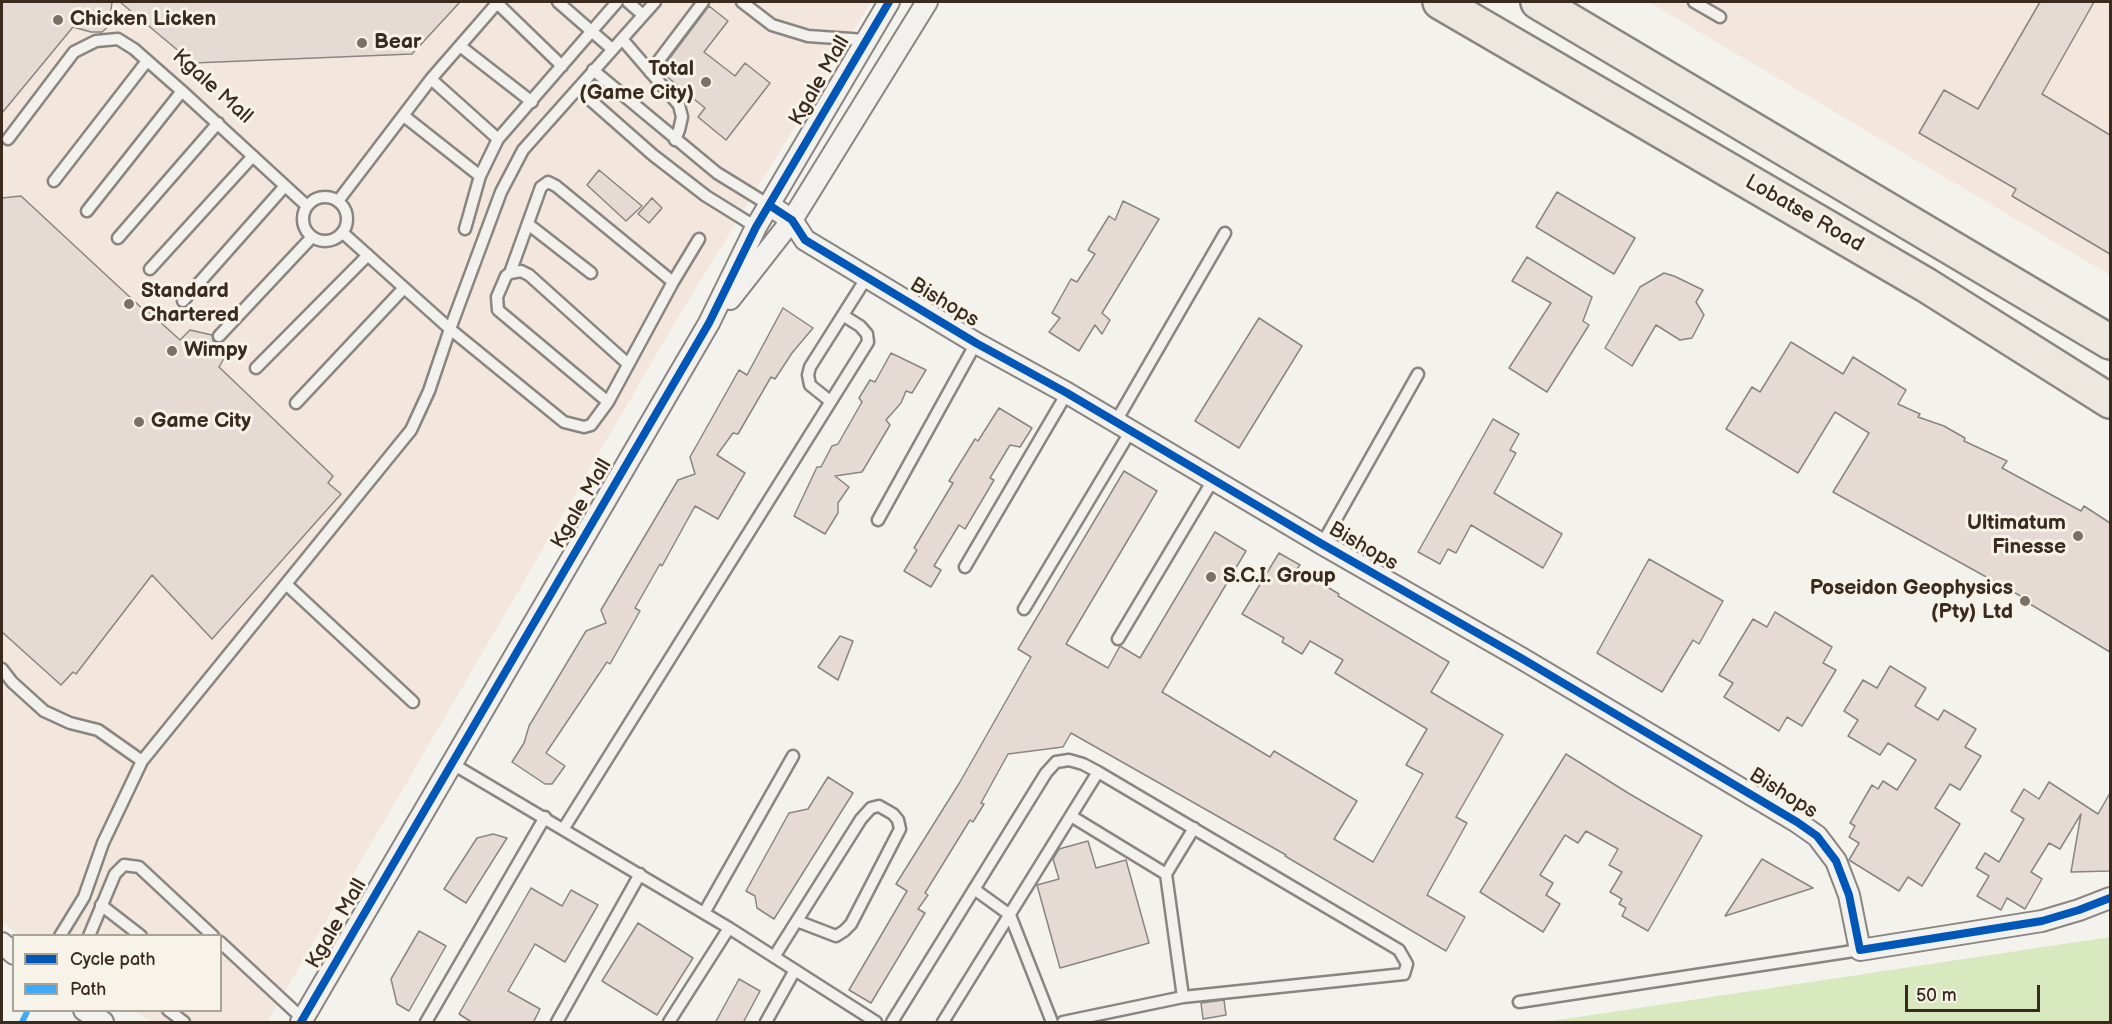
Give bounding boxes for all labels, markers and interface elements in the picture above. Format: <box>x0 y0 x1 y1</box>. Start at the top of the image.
place label: Chicken Licken <box>70 7 216 33</box>
marker: Chicken Licken <box>51 13 65 27</box>
place label: Bear <box>374 30 421 56</box>
street label: Kgale Mall <box>784 32 856 130</box>
marker: Bear <box>355 36 369 50</box>
street label: Kgale Mall <box>167 44 257 130</box>
place label: Total (Game City) <box>579 57 694 107</box>
marker: Total (Game City) <box>699 75 713 89</box>
street label: Lobatse Road <box>1740 170 1868 258</box>
street label: Bishops <box>905 273 983 333</box>
place label: Standard Chartered <box>141 279 239 329</box>
marker: Standard Chartered <box>122 297 136 311</box>
place label: Wimpy <box>184 338 247 364</box>
marker: Wimpy <box>165 344 179 358</box>
place label: Game City <box>151 409 251 435</box>
marker: Game City <box>132 415 146 429</box>
street label: Kgale Mall <box>546 455 618 553</box>
place label: Ultimatum Finesse <box>1967 511 2066 561</box>
street label: Bishops <box>1324 517 1402 577</box>
marker: Ultimatum Finesse <box>2071 529 2085 543</box>
place label: S.C.I. Group <box>1223 564 1336 590</box>
marker: S.C.I. Group <box>1204 570 1218 584</box>
place label: Poseidon Geophysics (Pty) Ltd <box>1810 576 2013 626</box>
marker: Poseidon Geophysics (Pty) Ltd <box>2018 594 2032 608</box>
street label: Bishops <box>1744 763 1822 825</box>
street label: Kgale Mall <box>301 875 373 973</box>
legend <box>12 934 222 1012</box>
text: Cycle path <box>70 949 156 970</box>
scale bar <box>1908 973 2043 1011</box>
text: Path <box>70 979 106 1000</box>
text: 50 m <box>1916 985 1957 1006</box>

